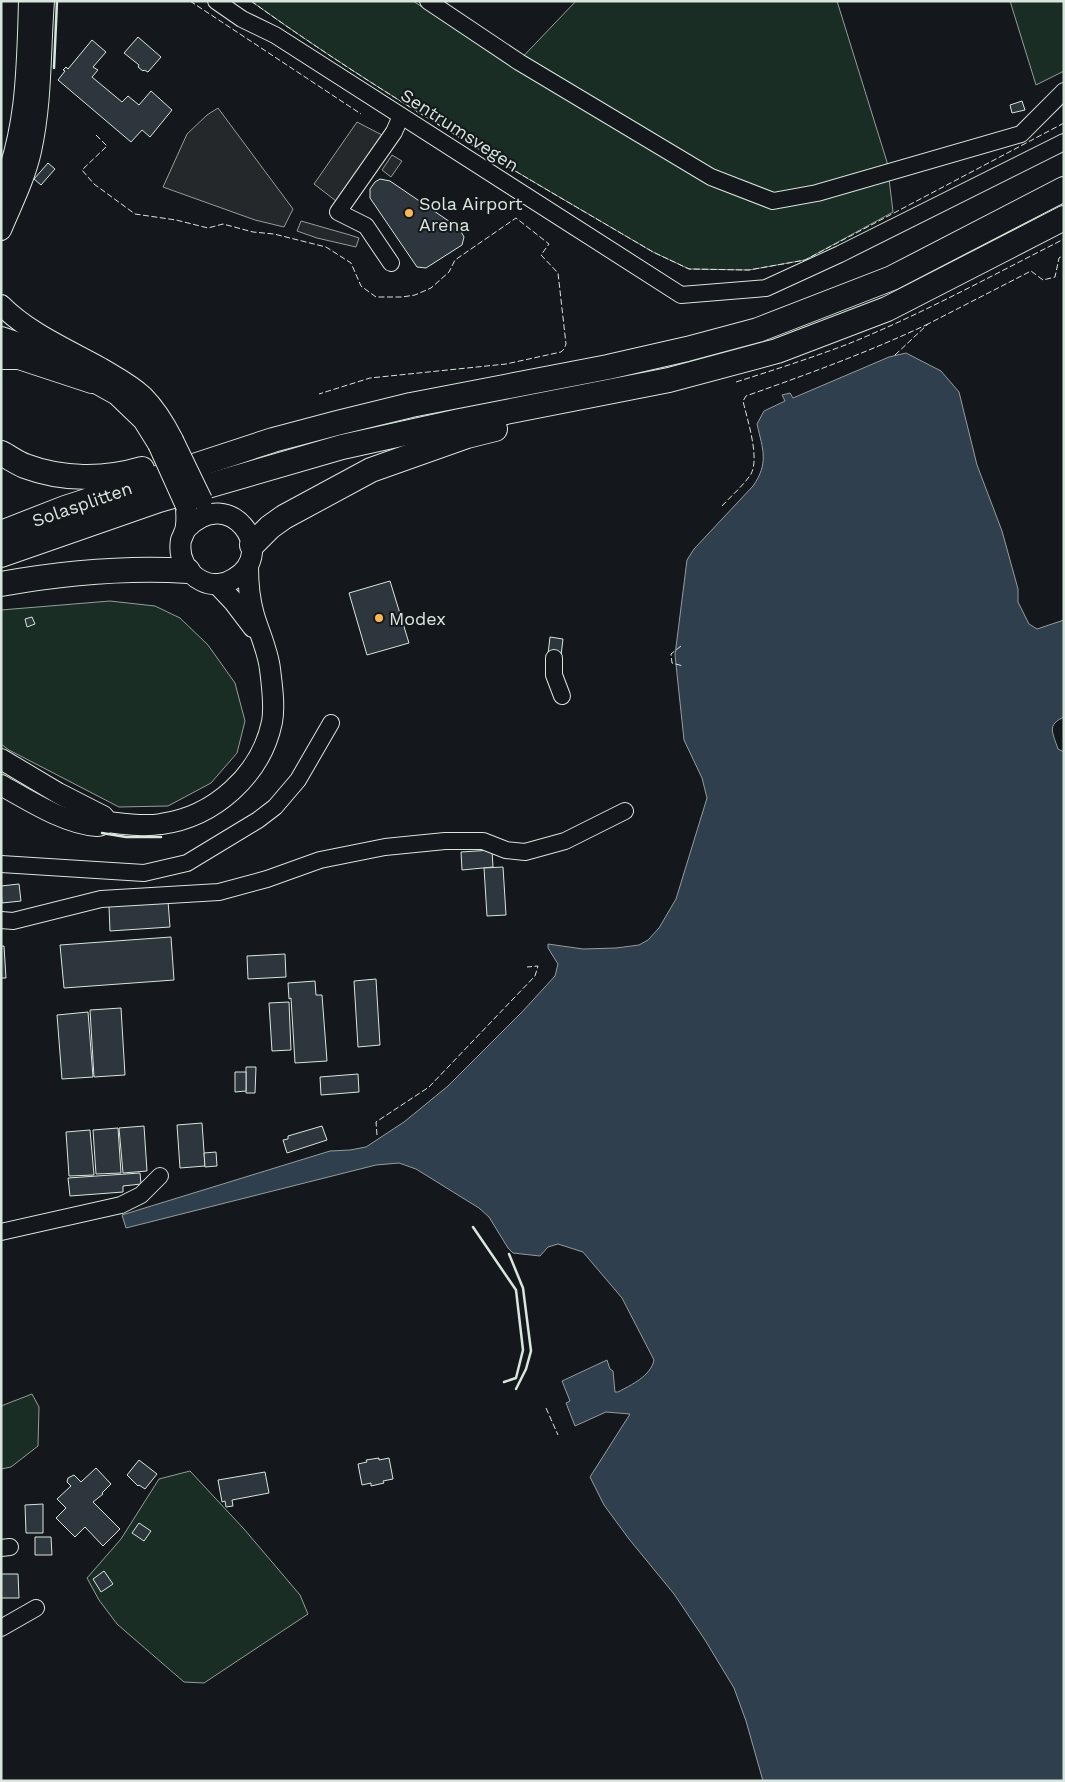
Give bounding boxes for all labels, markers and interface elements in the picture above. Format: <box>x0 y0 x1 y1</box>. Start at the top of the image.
street label: Sentrumsvegen <box>397 84 523 176</box>
place label: Sola Airport Arena <box>419 193 523 235</box>
marker: Sola Airport Arena <box>403 207 415 219</box>
street label: Solasplitten <box>29 477 135 531</box>
place label: Modex <box>389 608 446 629</box>
marker: Modex <box>373 612 385 624</box>

